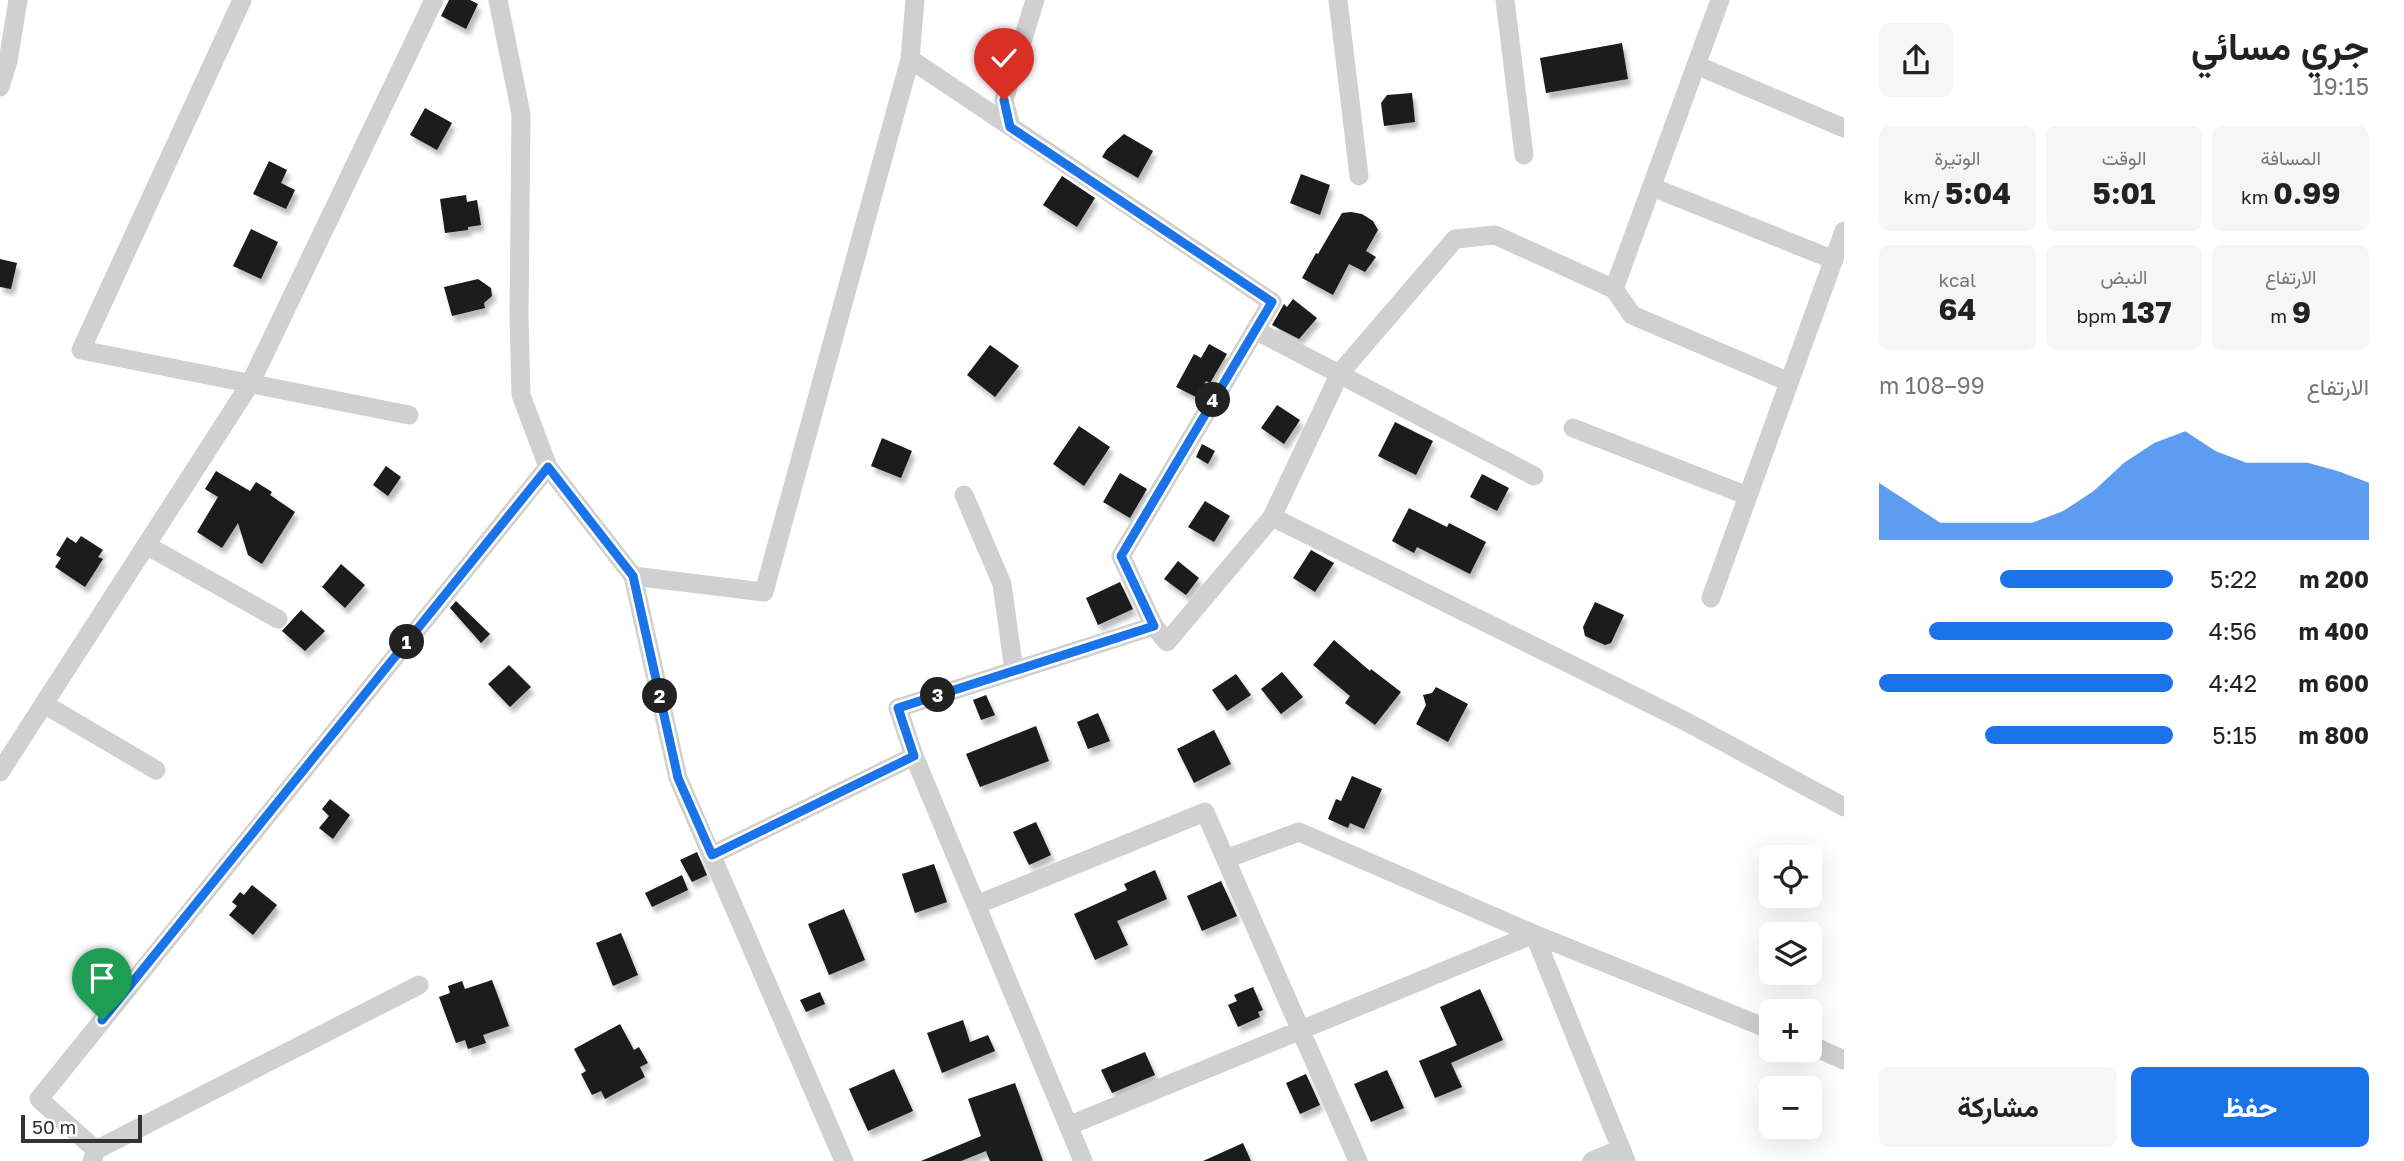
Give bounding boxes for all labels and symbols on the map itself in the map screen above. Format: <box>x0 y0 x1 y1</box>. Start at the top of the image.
pin <box>974 28 1034 100</box>
pin: 4 <box>1196 382 1230 418</box>
pin: 1 <box>390 624 424 660</box>
pin: 2 <box>642 678 678 714</box>
pin: 3 <box>920 678 956 712</box>
pin <box>72 948 132 1020</box>
scale bar <box>21 1112 142 1144</box>

